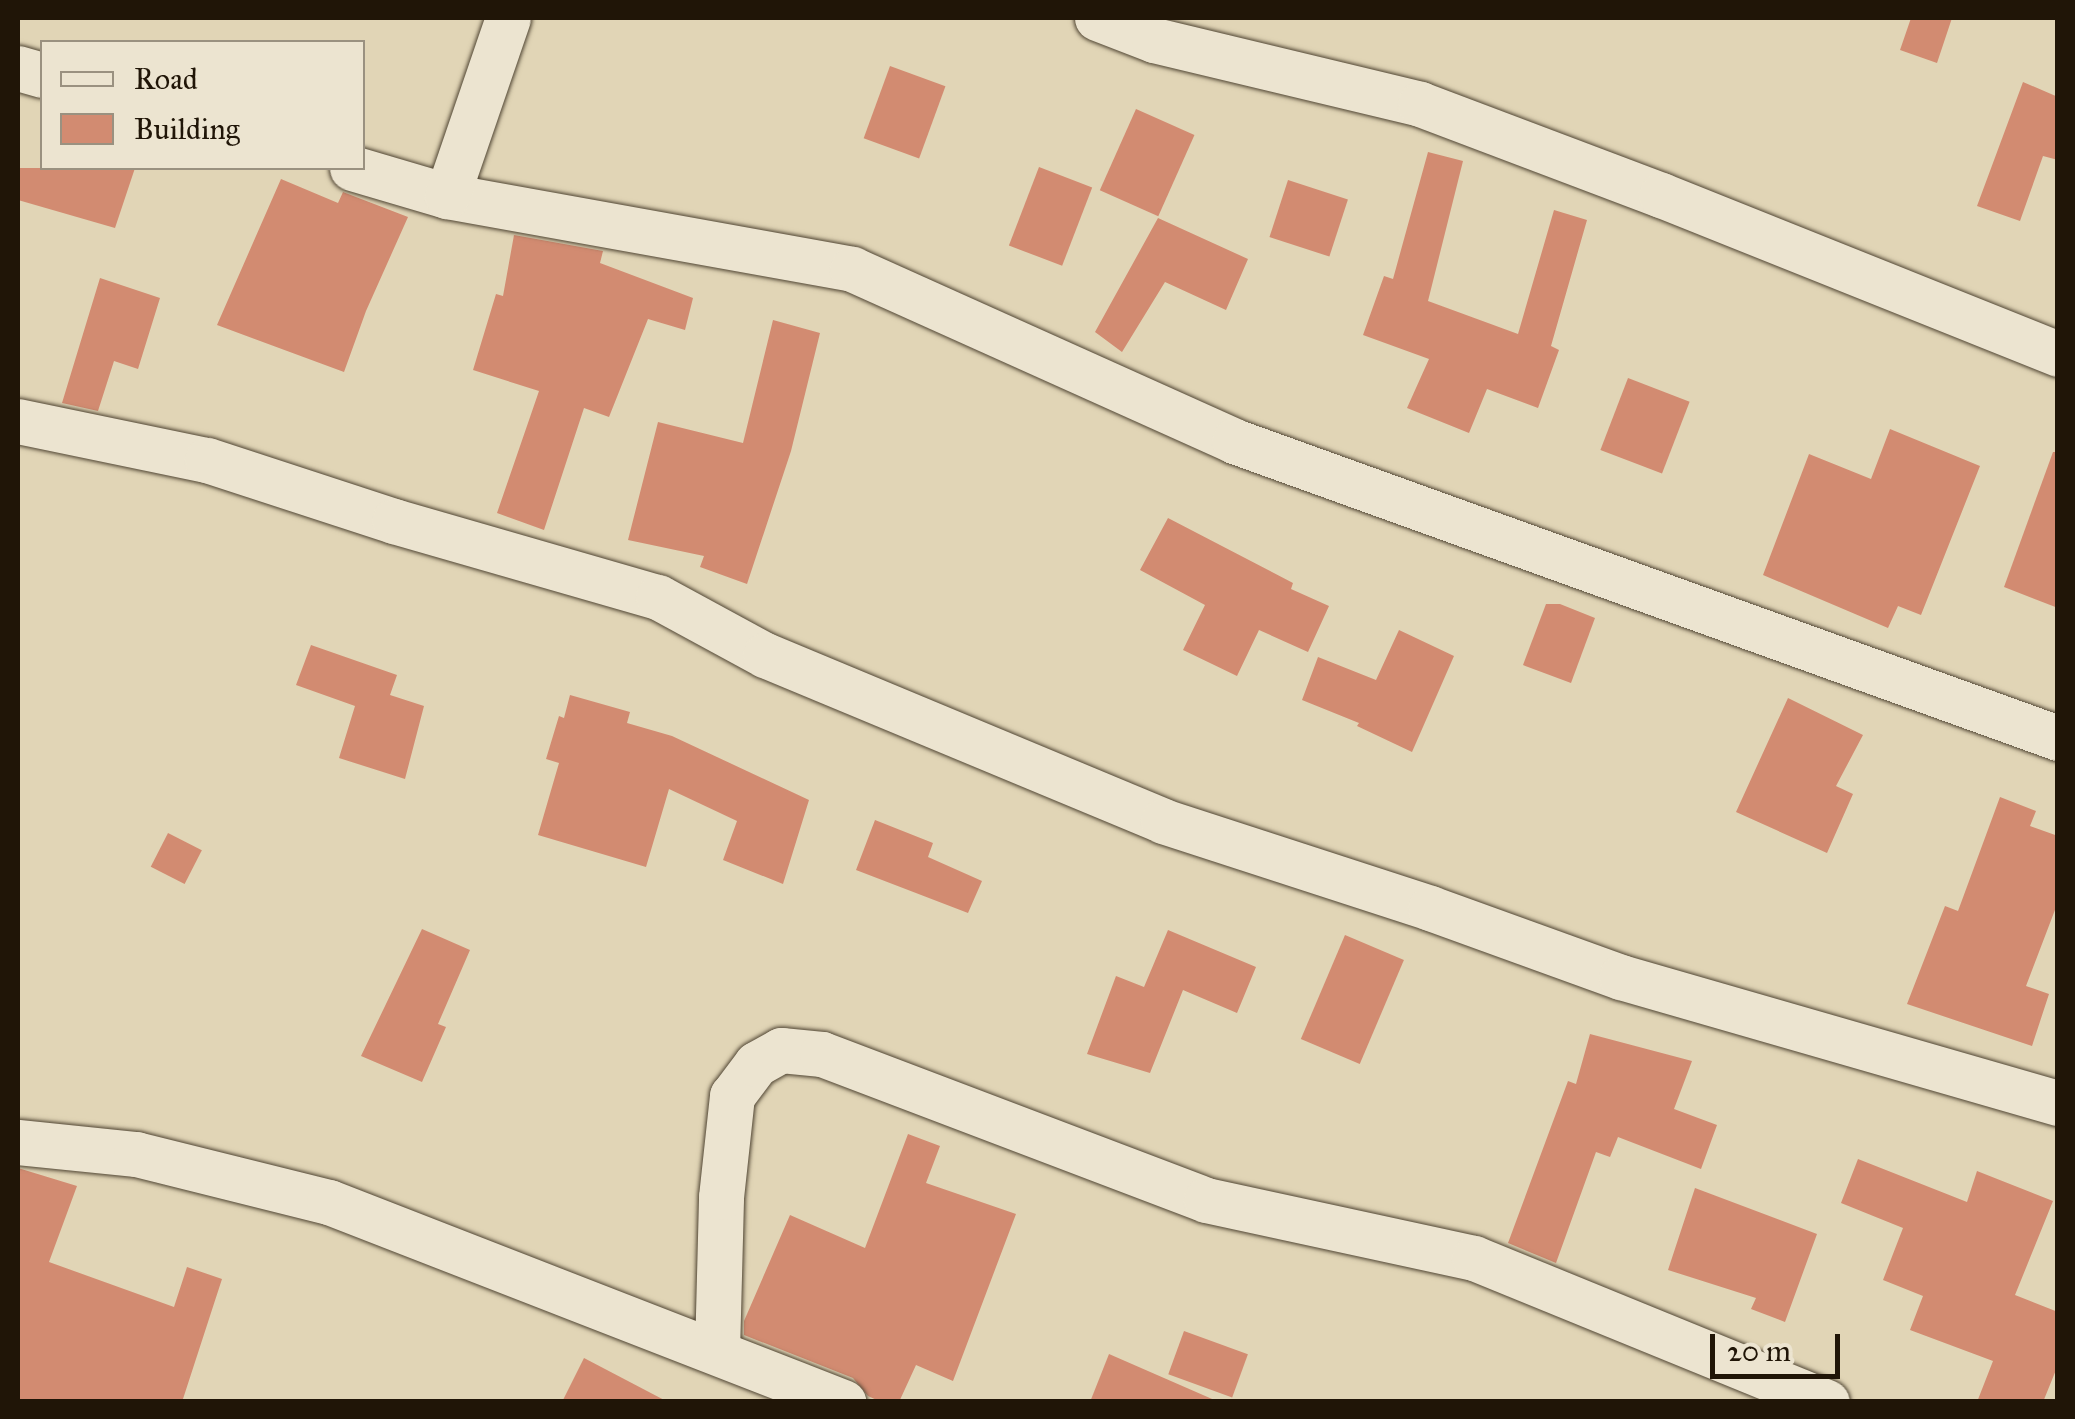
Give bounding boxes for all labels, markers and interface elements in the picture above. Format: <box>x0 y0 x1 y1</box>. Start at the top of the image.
legend <box>40 40 365 170</box>
text: Road <box>134 61 198 97</box>
text: Building <box>134 111 240 147</box>
scale bar <box>1715 1314 1845 1376</box>
text: 20 m <box>1727 1333 1791 1369</box>

